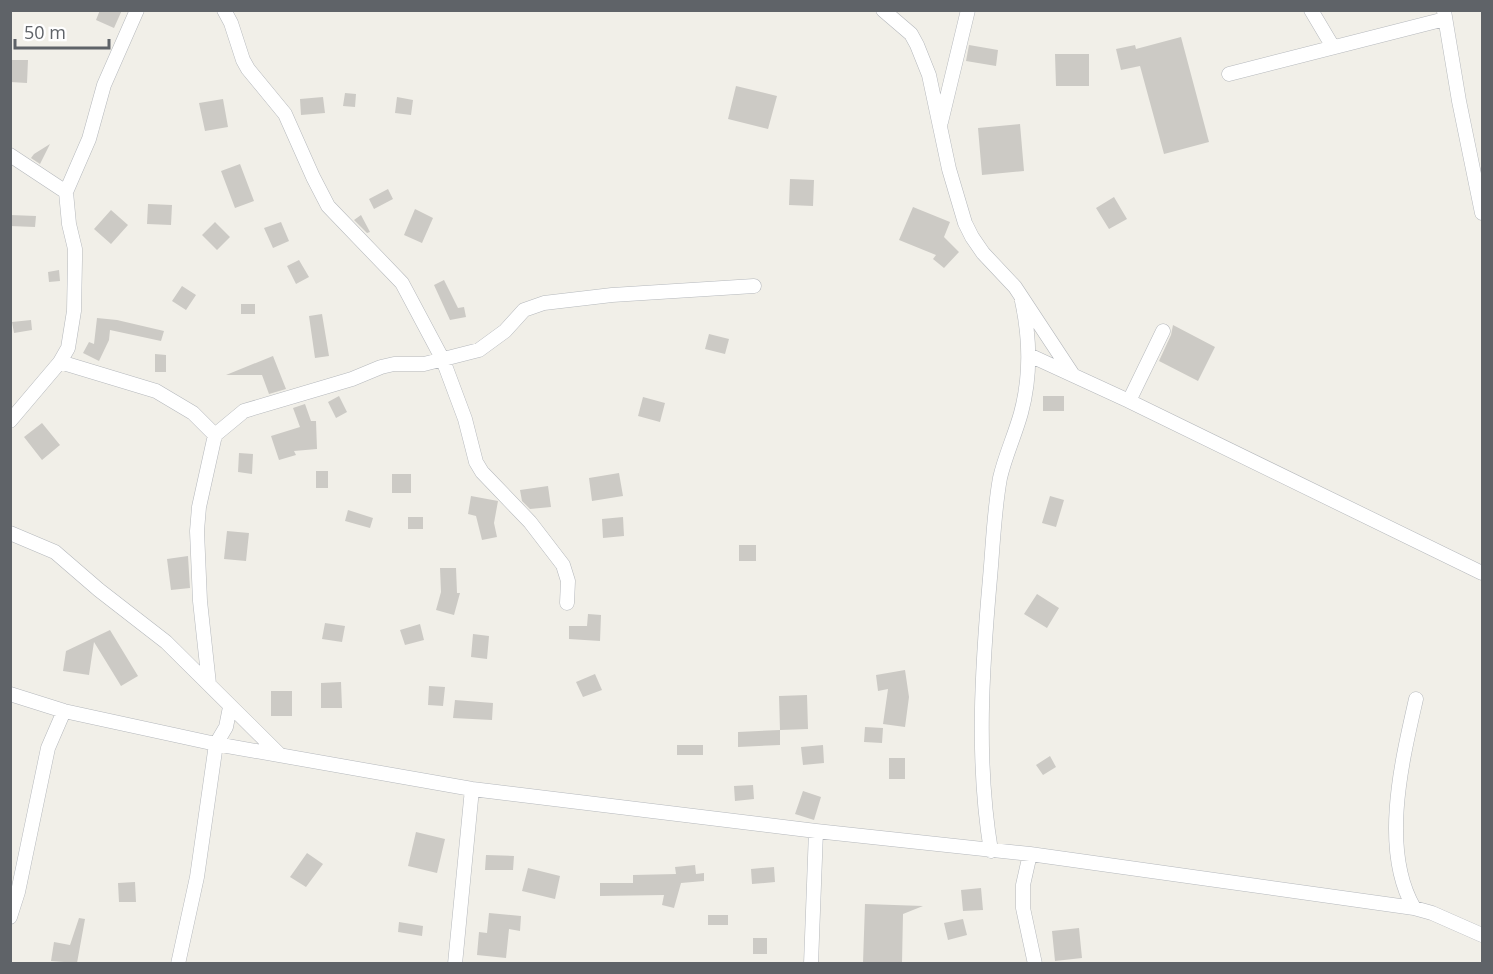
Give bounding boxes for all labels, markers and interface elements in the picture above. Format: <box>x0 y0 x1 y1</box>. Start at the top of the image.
scale bar <box>15 12 110 50</box>
text: 50 m <box>24 20 66 44</box>

